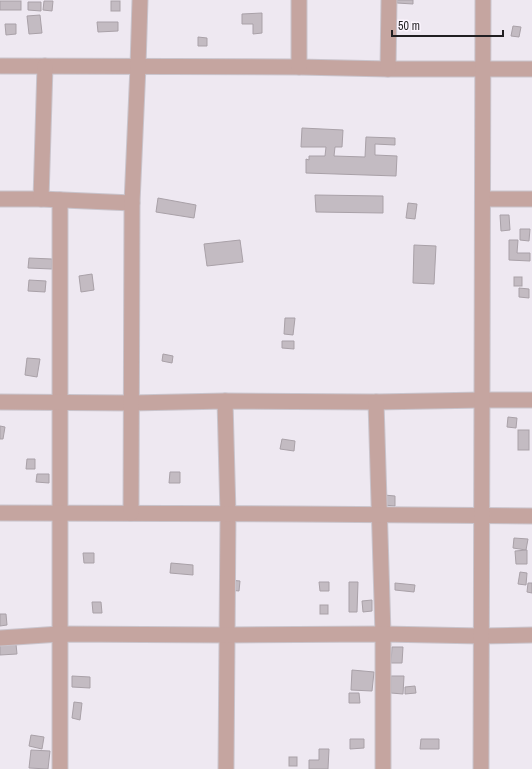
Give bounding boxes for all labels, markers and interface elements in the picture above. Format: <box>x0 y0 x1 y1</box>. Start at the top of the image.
scale bar <box>392 12 503 38</box>
text: 50 m <box>398 18 420 34</box>

